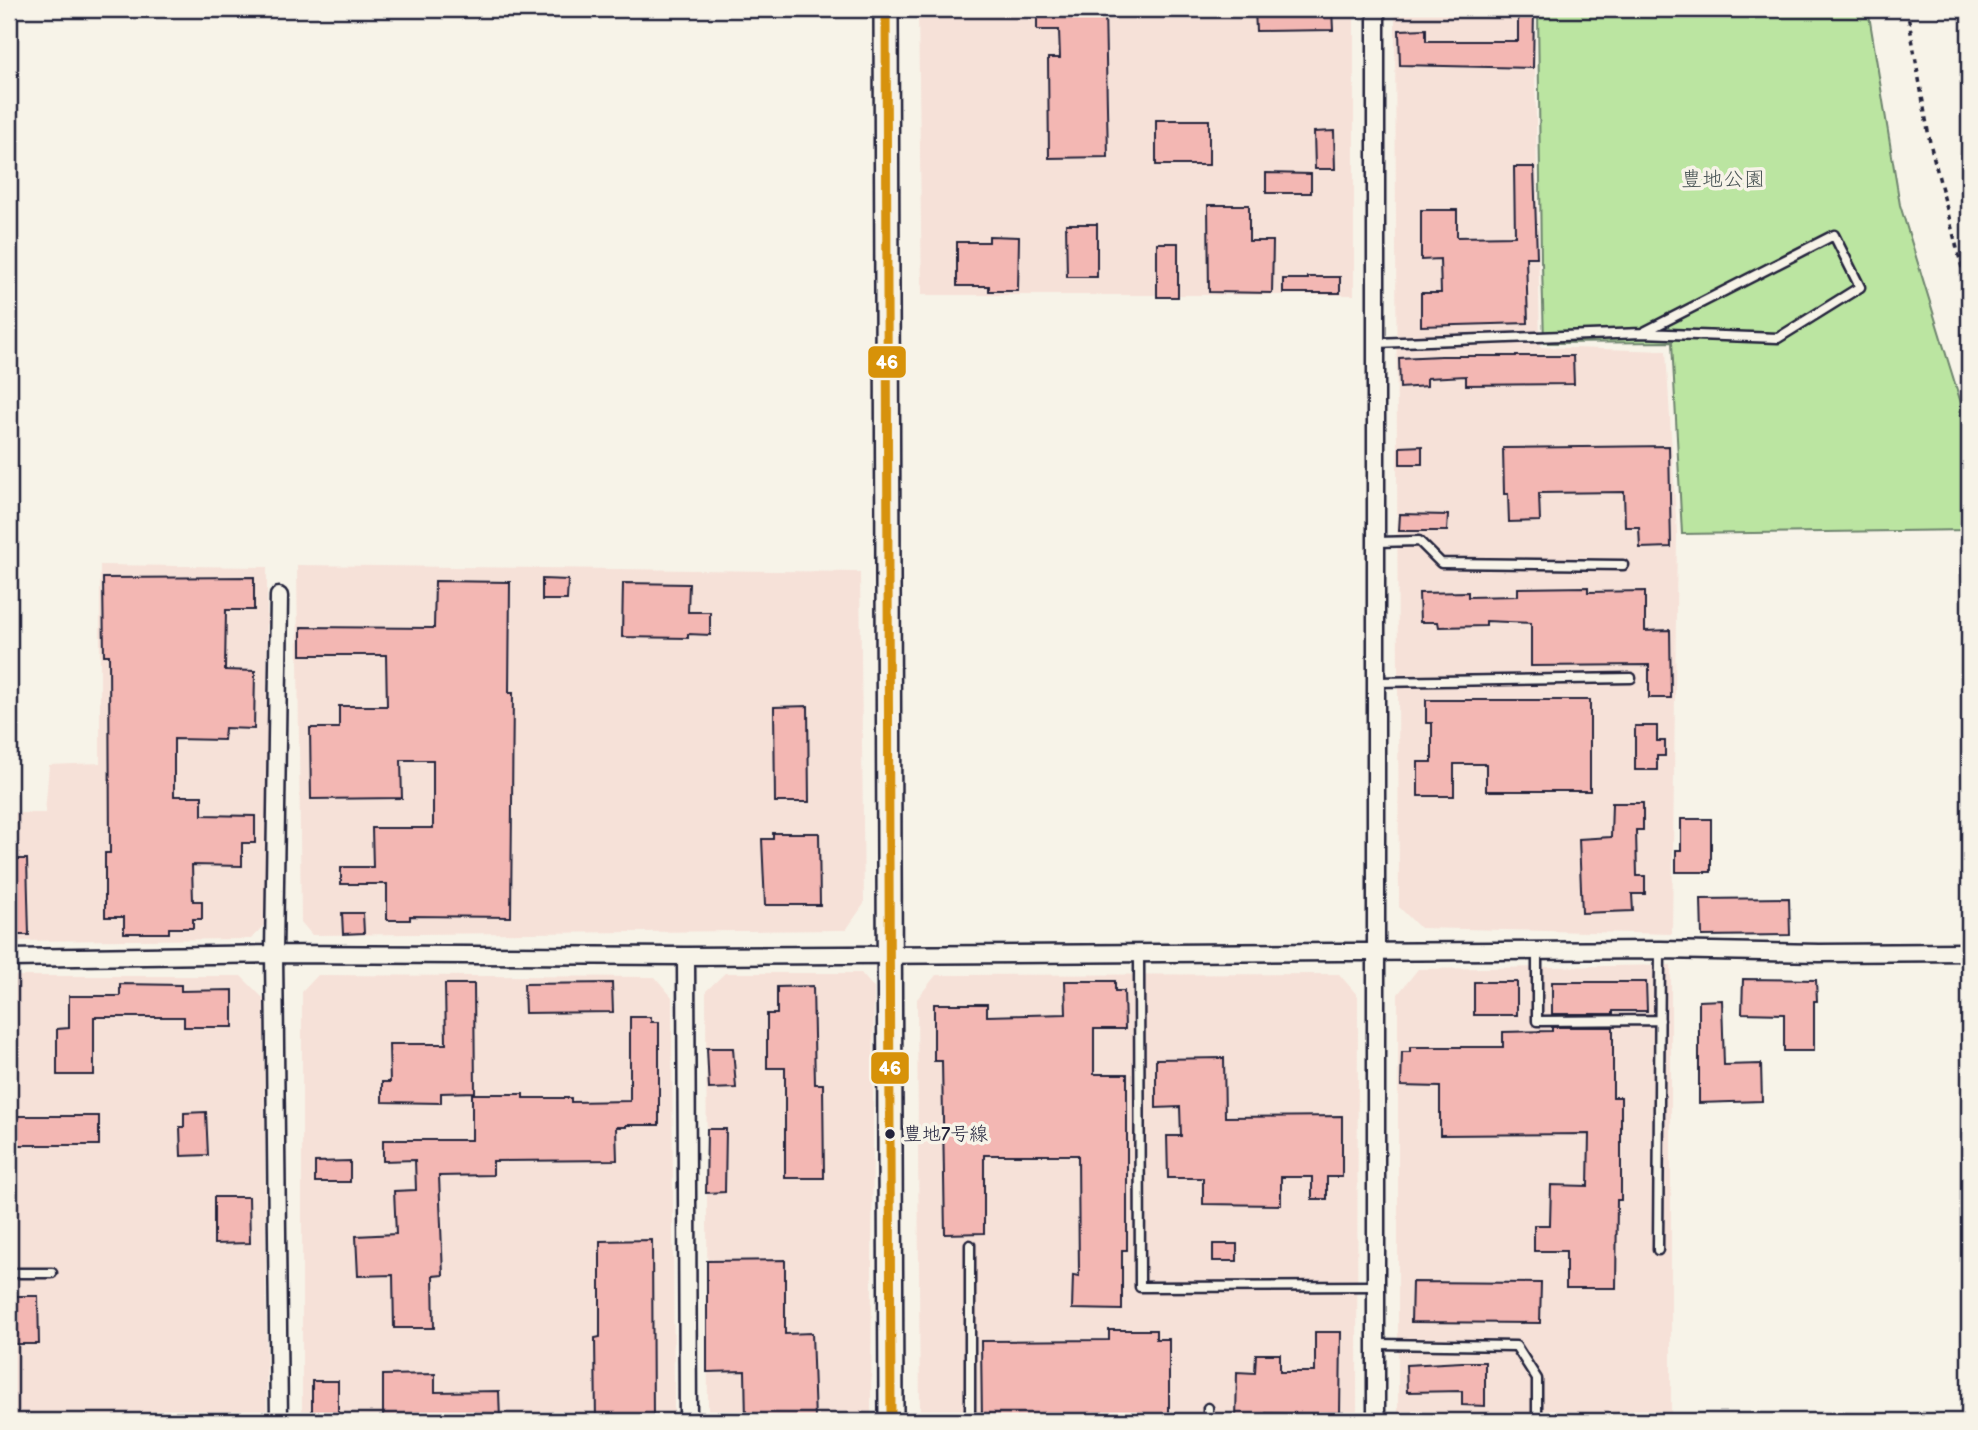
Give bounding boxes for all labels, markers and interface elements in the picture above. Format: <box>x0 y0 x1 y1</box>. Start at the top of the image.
park label: 豊地公園 <box>1681 167 1765 192</box>
line badge: 46 <box>867 345 907 379</box>
text: 46 <box>876 352 898 375</box>
line badge: 46 <box>870 1051 910 1085</box>
text: 46 <box>879 1058 901 1081</box>
place label: 豊地7号線 <box>903 1123 988 1146</box>
marker: 豊地7号線 <box>883 1127 897 1141</box>

